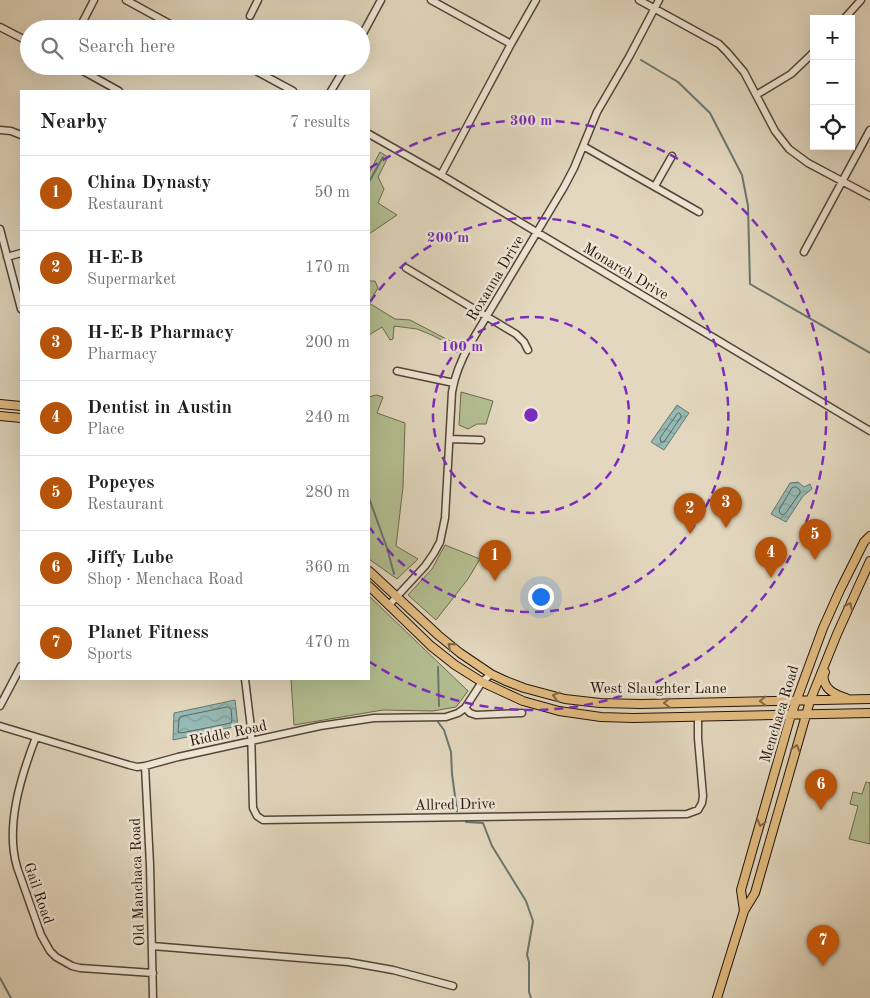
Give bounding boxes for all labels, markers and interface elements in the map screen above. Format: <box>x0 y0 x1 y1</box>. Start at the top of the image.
map controls <box>810 15 855 150</box>
button: + <box>810 15 855 60</box>
search box <box>20 20 370 75</box>
icon: search <box>38 34 66 62</box>
text: Search here <box>78 38 175 57</box>
button: − <box>810 60 855 105</box>
button: locate <box>810 105 855 150</box>
text: Nearby <box>40 112 108 133</box>
text: 300 m <box>510 114 552 129</box>
text: 7 results <box>290 115 350 131</box>
text: China Dynasty <box>87 174 212 193</box>
text: 1 <box>51 185 61 201</box>
text: 50 m <box>314 185 350 201</box>
text: Restaurant <box>87 197 164 213</box>
text: 200 m <box>427 231 469 246</box>
street label: Roxanna Drive <box>465 233 528 324</box>
street label: Monarch Drive <box>580 241 671 304</box>
text: H-E-B <box>87 249 143 268</box>
text: 2 <box>51 260 61 276</box>
text: 170 m <box>305 260 350 276</box>
text: Supermarket <box>87 272 176 288</box>
text: H-E-B Pharmacy <box>87 324 234 343</box>
text: 3 <box>51 335 61 351</box>
text: 200 m <box>305 335 350 351</box>
text: 100 m <box>441 340 483 355</box>
text: Pharmacy <box>87 347 157 363</box>
text: Dentist in Austin <box>87 399 232 418</box>
centre of rings <box>522 406 540 424</box>
text: 4 <box>51 410 61 426</box>
text: 240 m <box>305 410 350 426</box>
text: Place <box>87 422 124 438</box>
text: Popeyes <box>87 474 154 493</box>
text: 5 <box>51 485 61 501</box>
text: 280 m <box>305 485 350 501</box>
pin: 3 <box>710 487 742 528</box>
pin: 2 <box>674 493 706 534</box>
text: Restaurant <box>87 497 164 513</box>
pin: 5 <box>799 519 831 560</box>
pin: 4 <box>755 537 787 578</box>
pin: 1 <box>479 540 511 581</box>
text: Jiffy Lube <box>87 549 174 568</box>
text: 6 <box>51 560 61 576</box>
text: 360 m <box>305 560 350 576</box>
text: Shop · Menchaca Road <box>87 572 243 588</box>
your location <box>528 584 554 610</box>
one-way arrow <box>843 602 853 611</box>
text: Planet Fitness <box>87 624 209 643</box>
text: 7 <box>51 635 61 651</box>
text: 470 m <box>305 635 350 651</box>
one-way arrow <box>448 644 457 652</box>
text: Sports <box>87 647 132 663</box>
street label: Menchaca Road <box>758 664 802 765</box>
street label: West Slaughter Lane <box>589 682 727 697</box>
one-way arrow <box>553 692 561 702</box>
one-way arrow <box>759 696 766 706</box>
one-way arrow <box>662 698 670 708</box>
street label: Riddle Road <box>188 719 269 750</box>
one-way arrow <box>791 744 801 752</box>
pin: 6 <box>805 769 837 810</box>
street label: Allred Drive <box>415 797 496 814</box>
street label: Old Manchaca Road <box>129 817 148 946</box>
one-way arrow <box>756 818 766 826</box>
street label: Gail Road <box>20 861 55 926</box>
pin: 7 <box>807 925 839 966</box>

